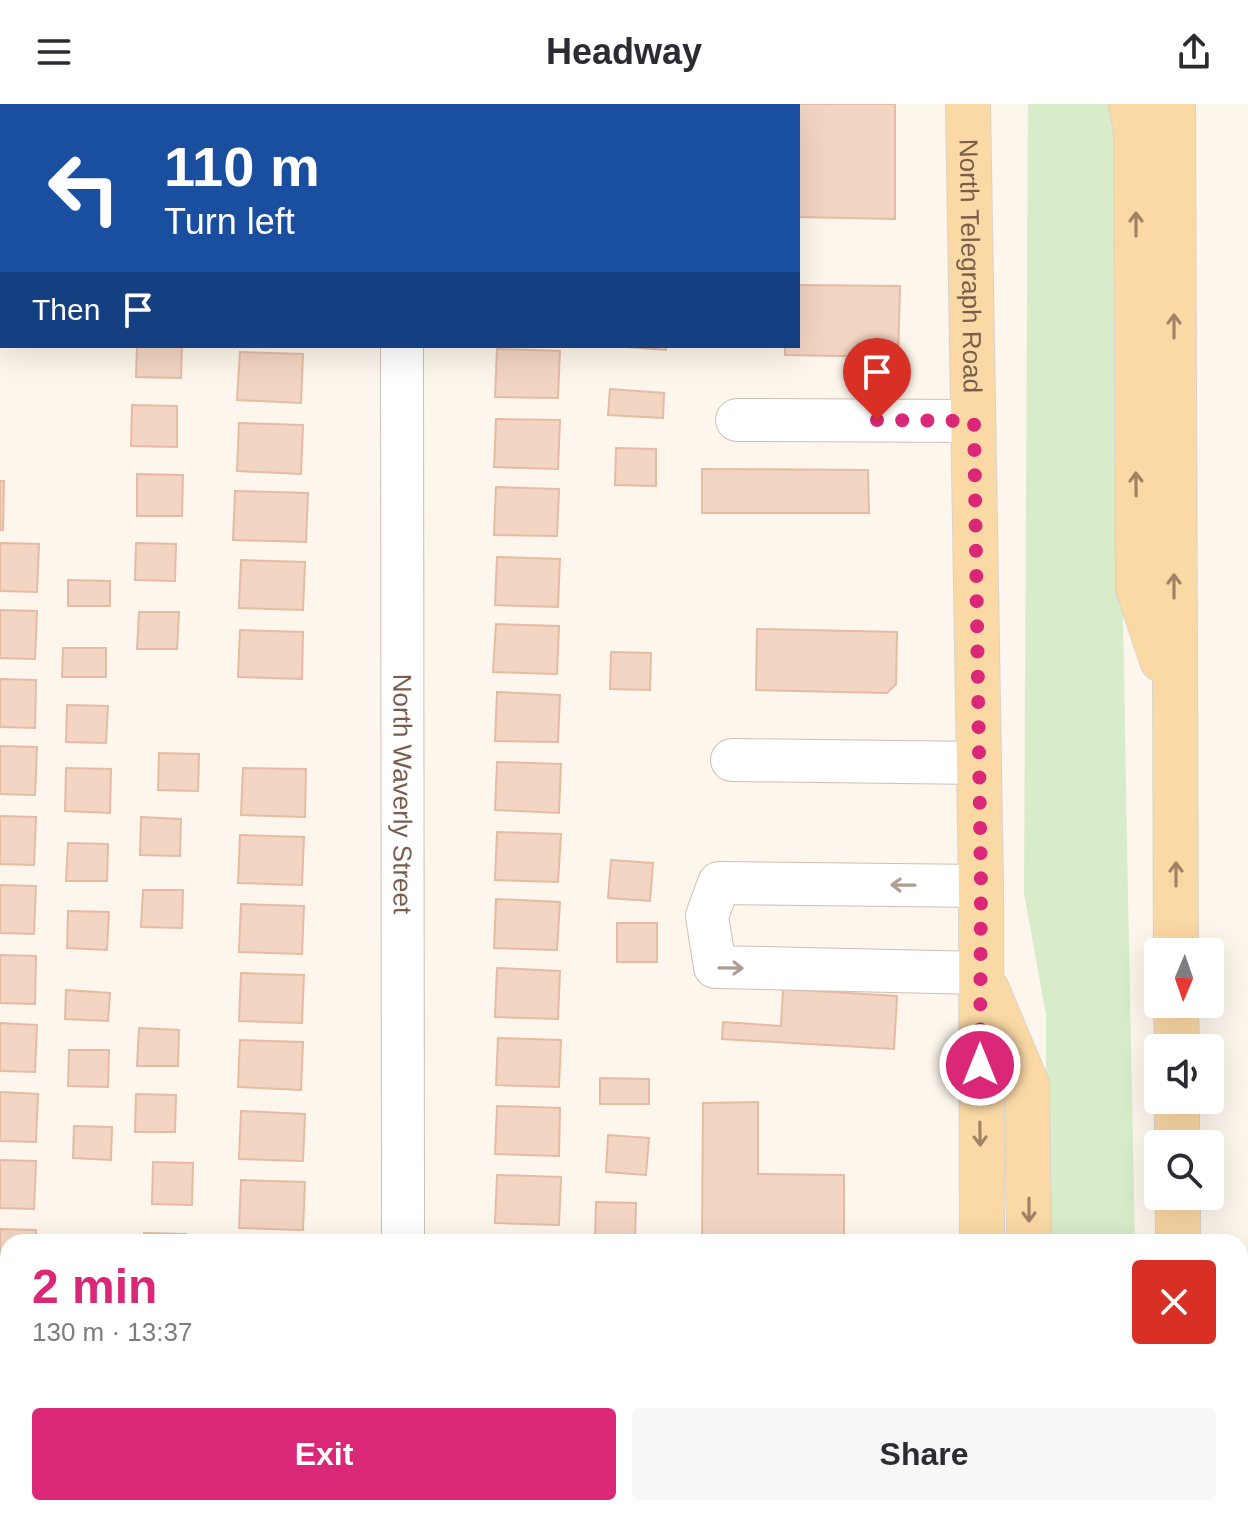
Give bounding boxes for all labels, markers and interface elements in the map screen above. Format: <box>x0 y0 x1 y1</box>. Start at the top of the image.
icon: menu <box>32 30 76 74</box>
icon: share <box>1172 30 1216 74</box>
text: Headway <box>546 31 702 72</box>
text: 110 m <box>164 135 320 198</box>
icon: left <box>32 136 136 240</box>
street label: North Telegraph Road <box>954 139 988 393</box>
text: Turn left <box>164 201 295 242</box>
one-way arrow <box>1128 211 1144 238</box>
icon: arrive <box>116 288 160 332</box>
text: Then <box>32 293 100 326</box>
one-way arrow <box>1166 313 1182 340</box>
pin <box>843 338 911 420</box>
icon: arrive <box>855 350 899 394</box>
one-way arrow <box>1128 471 1144 498</box>
one-way arrow <box>1166 573 1182 600</box>
street label: North Waverly Street <box>387 674 418 915</box>
one-way arrow <box>1168 861 1183 888</box>
one-way arrow <box>890 878 917 893</box>
north arrow <box>1144 938 1224 1018</box>
map controls <box>1144 938 1224 1210</box>
one-way arrow <box>717 960 744 975</box>
position arrow <box>938 1023 1022 1107</box>
button: sound <box>1144 1034 1224 1114</box>
one-way arrow <box>972 1120 988 1147</box>
button: search <box>1144 1130 1224 1210</box>
one-way arrow <box>1021 1196 1037 1223</box>
text: 2 min <box>32 1260 157 1313</box>
button: close <box>1132 1260 1216 1344</box>
text: 130 m · 13:37 <box>32 1317 192 1347</box>
button: Exit <box>32 1408 616 1500</box>
button: Share <box>632 1408 1216 1500</box>

